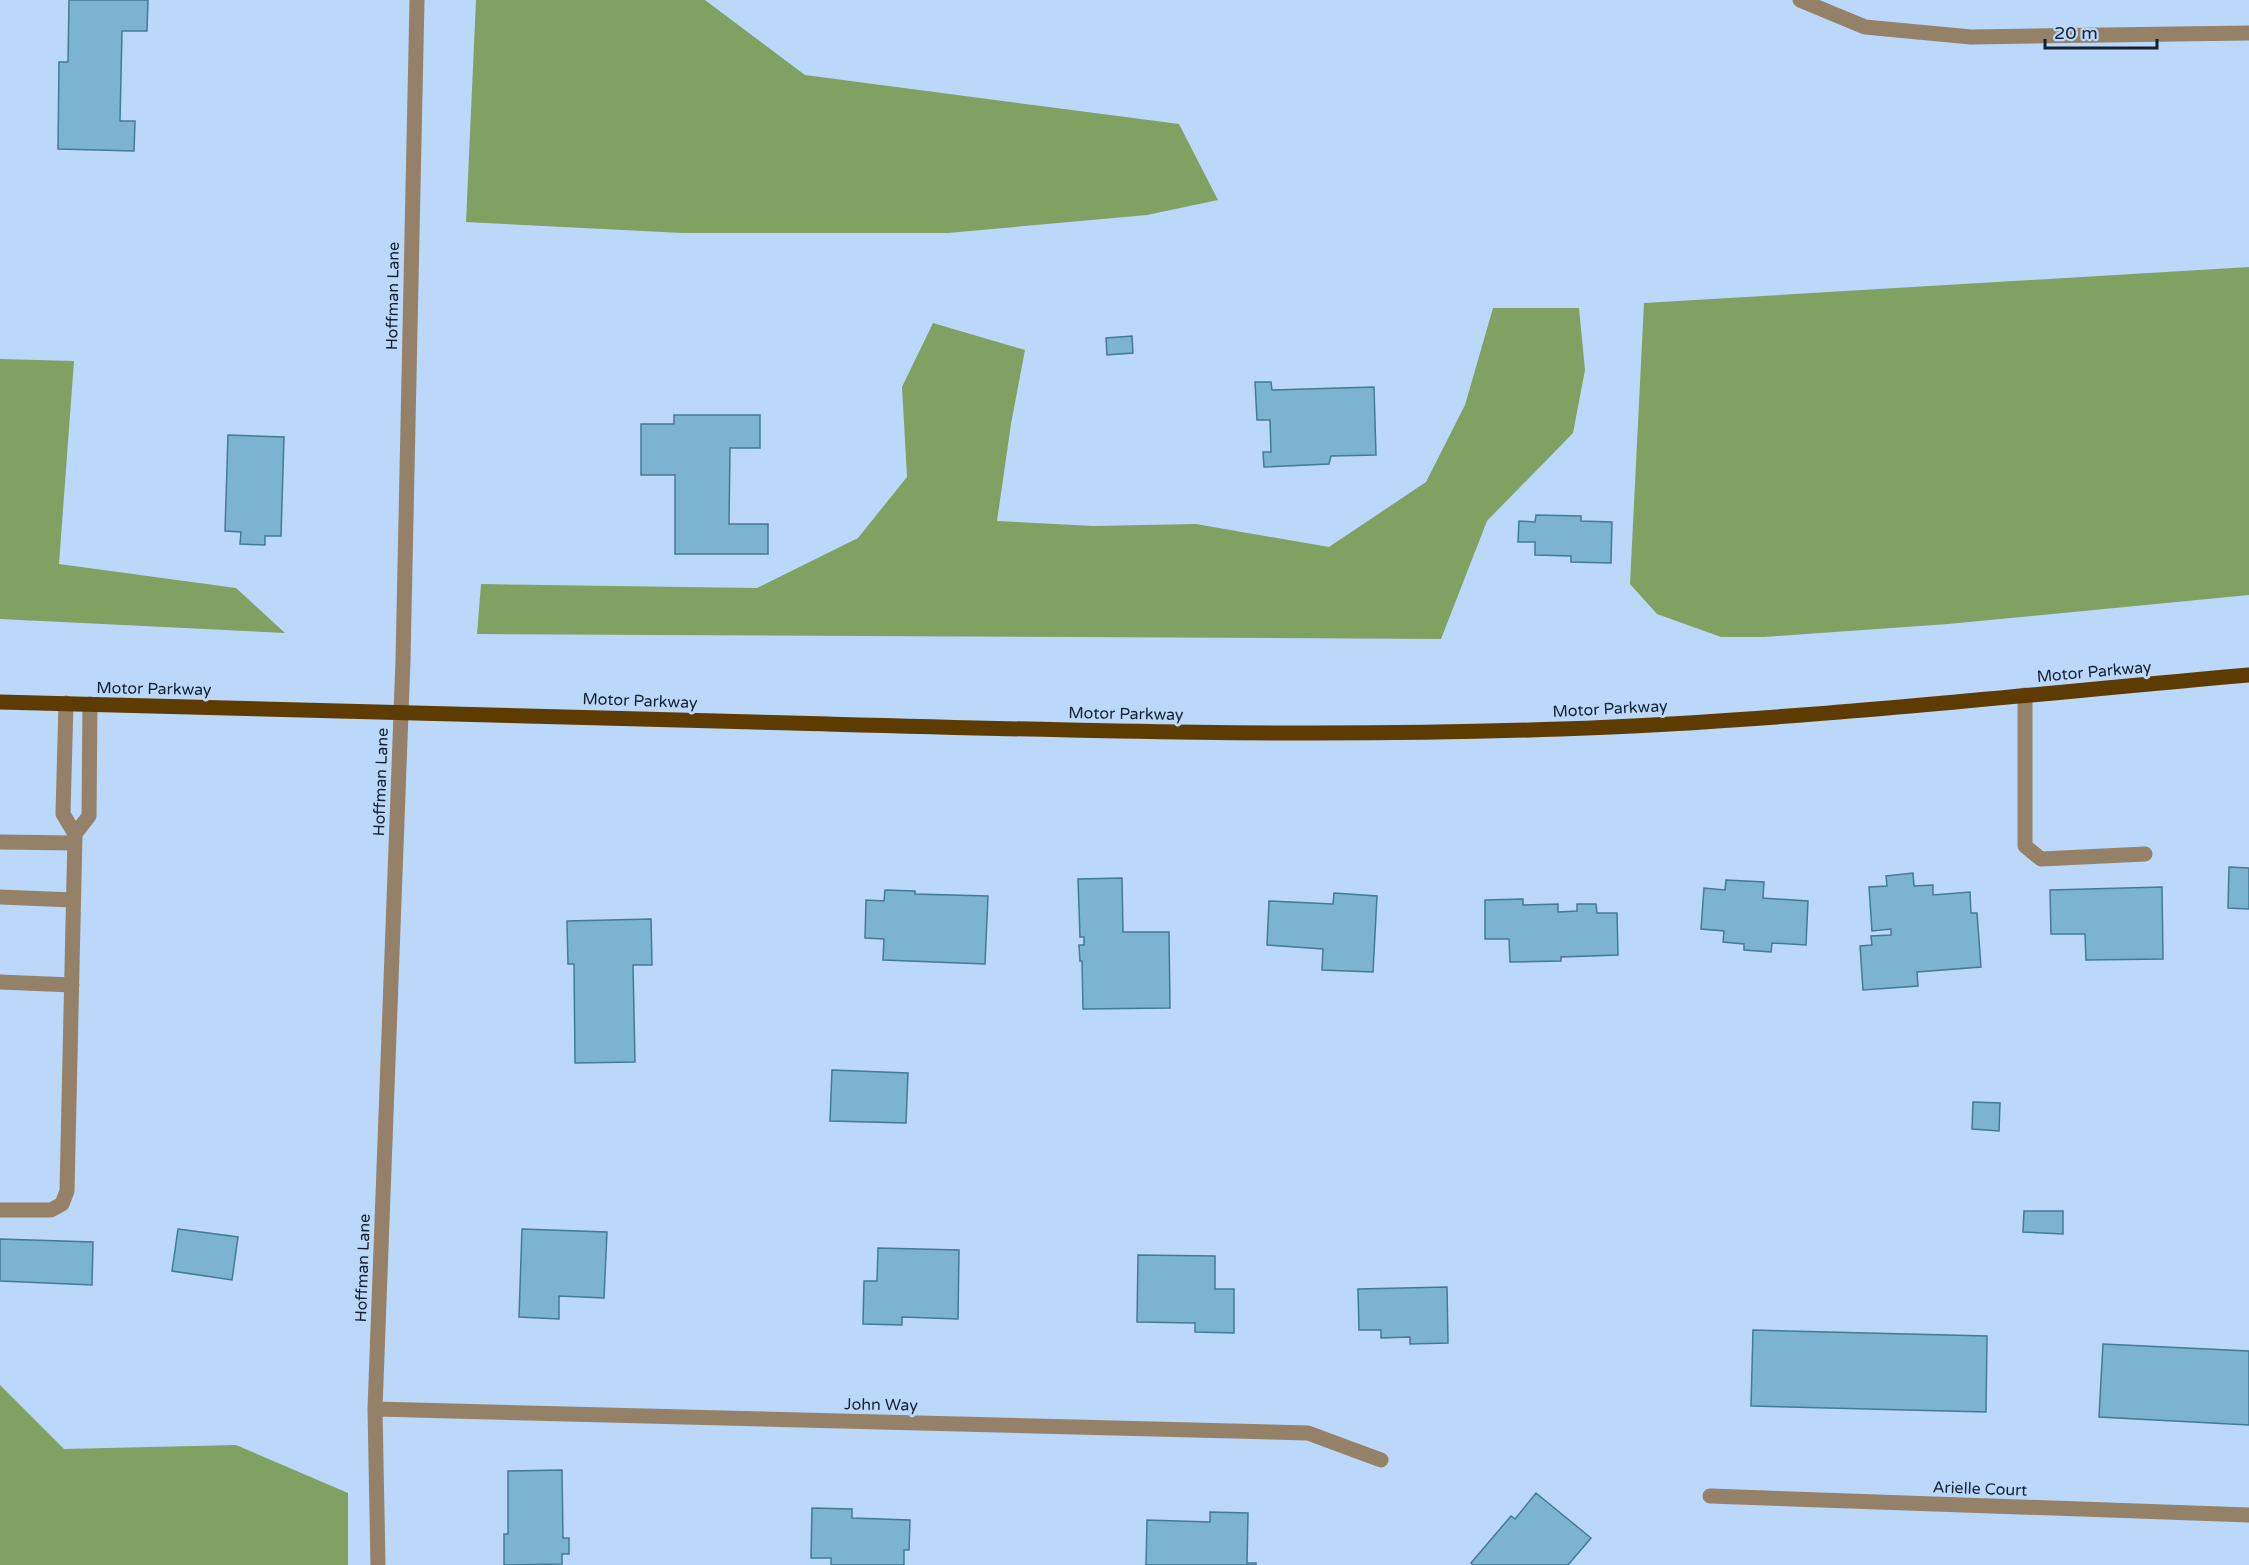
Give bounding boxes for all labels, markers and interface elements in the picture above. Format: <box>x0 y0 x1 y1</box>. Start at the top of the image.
scale bar <box>2045 12 2158 50</box>
text: 20 m <box>2054 22 2098 44</box>
street label: Hoffman Lane <box>382 242 404 350</box>
street label: Motor Parkway <box>2036 657 2153 687</box>
street label: Motor Parkway <box>96 678 212 700</box>
street label: Motor Parkway <box>582 689 698 713</box>
street label: Motor Parkway <box>1552 696 1668 722</box>
street label: Motor Parkway <box>1068 703 1184 725</box>
street label: Hoffman Lane <box>369 727 393 837</box>
street label: Hoffman Lane <box>351 1213 375 1323</box>
street label: John Way <box>844 1394 918 1416</box>
street label: Arielle Court <box>1932 1477 2028 1501</box>

